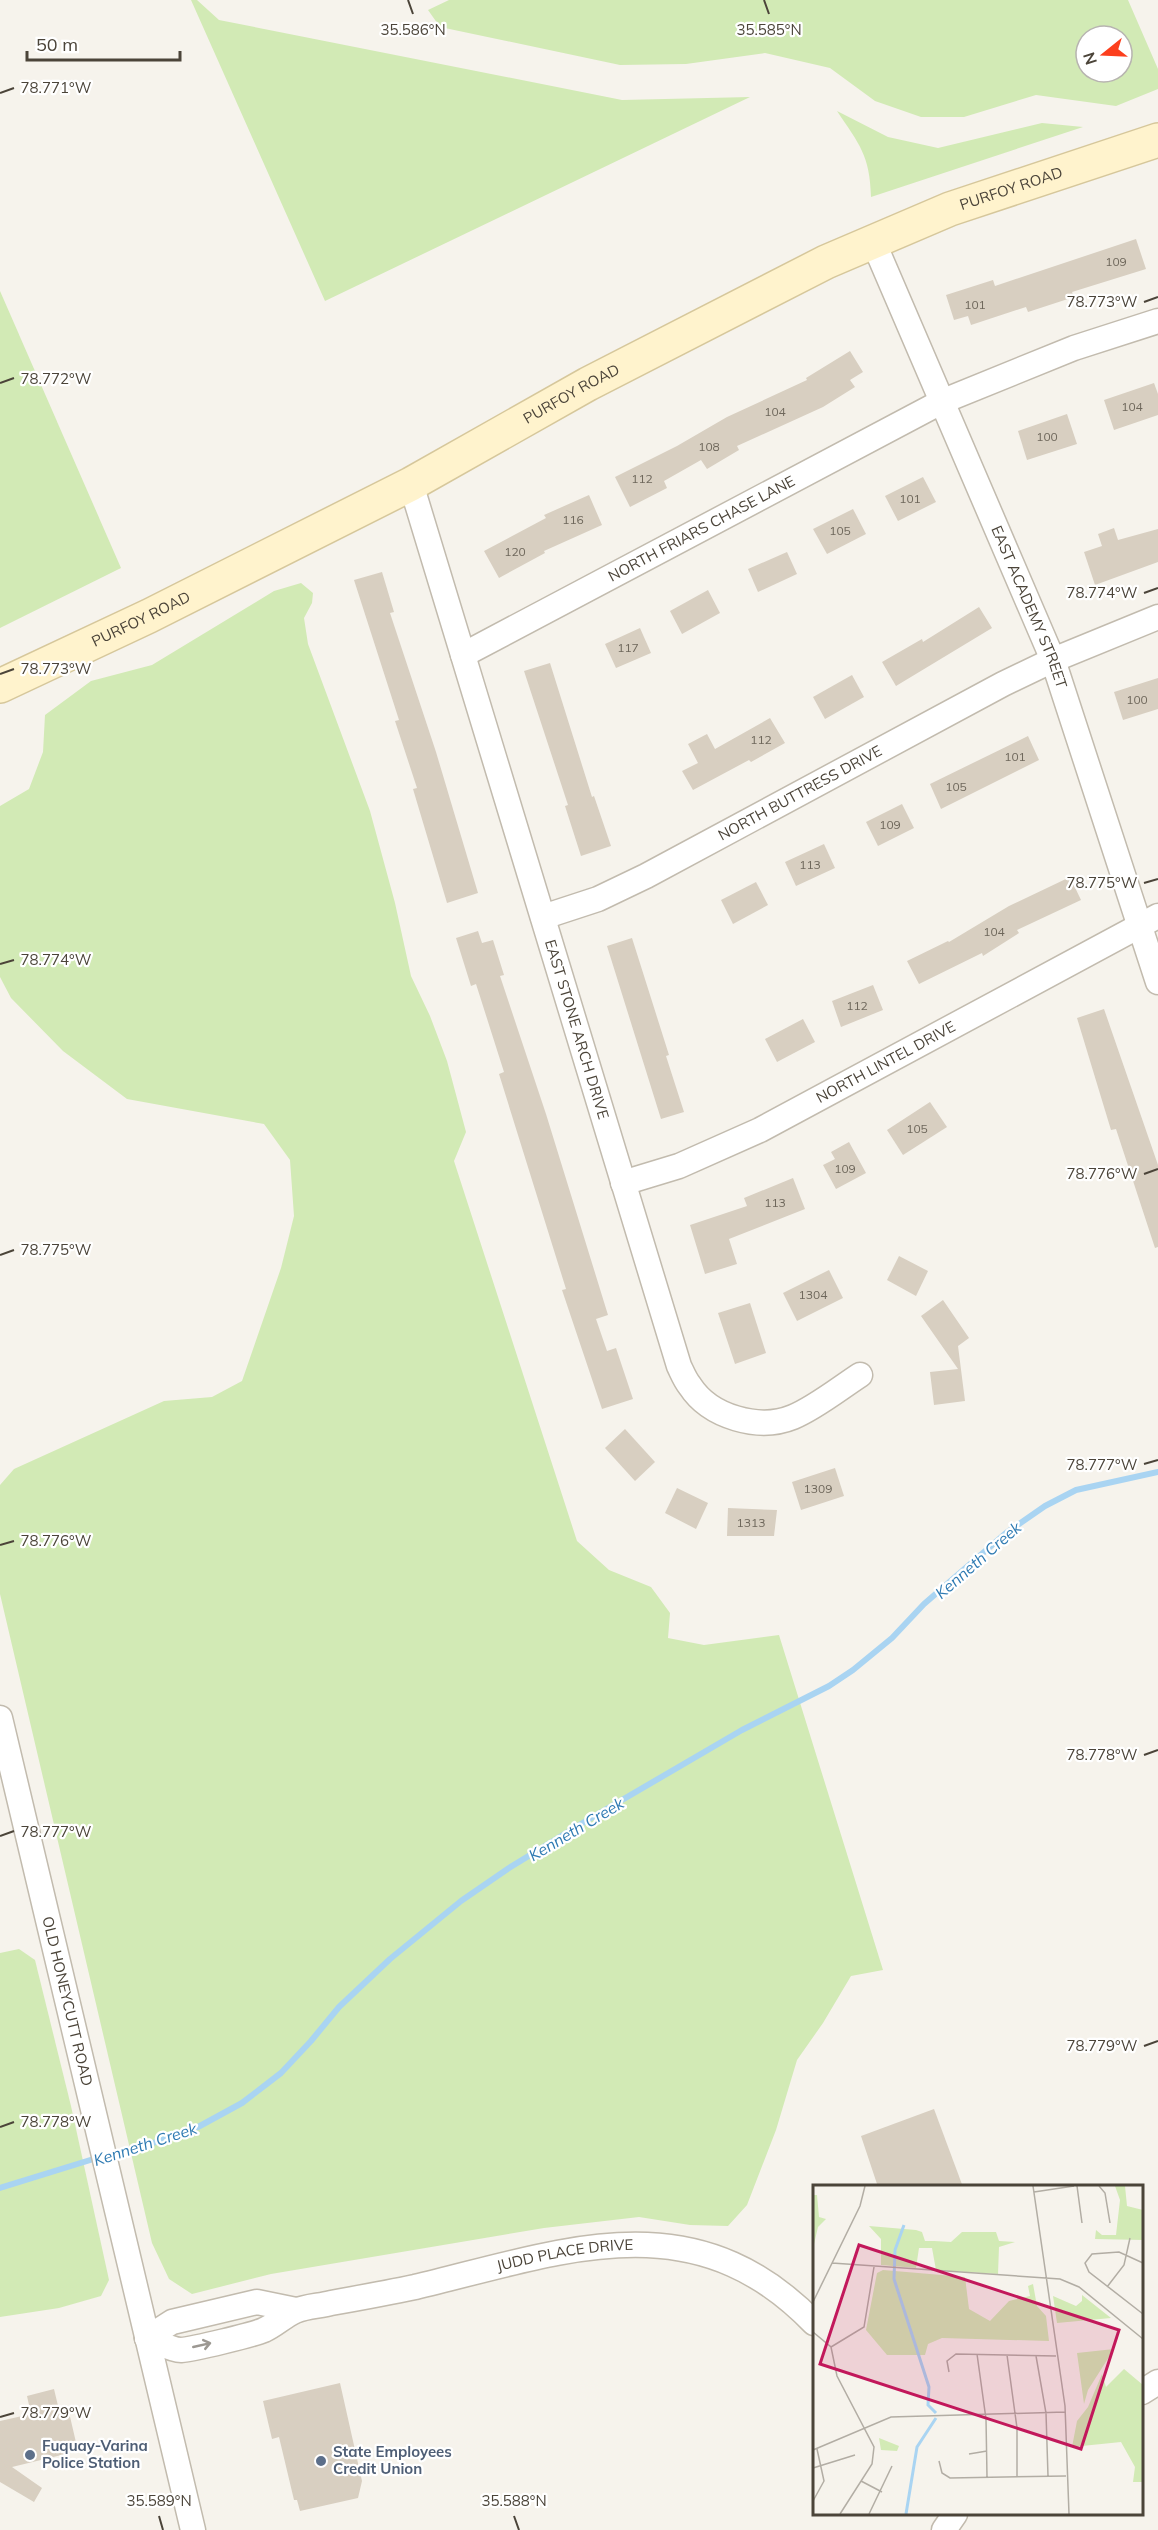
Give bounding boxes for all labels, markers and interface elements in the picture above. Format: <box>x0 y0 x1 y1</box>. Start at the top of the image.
text: 35.586°N <box>380 20 446 39</box>
text: 35.585°N <box>736 20 802 39</box>
scale bar <box>27 24 180 62</box>
north arrow <box>1074 24 1134 84</box>
text: 50 m <box>36 33 78 56</box>
text: N <box>1078 50 1101 67</box>
text: 78.771°W <box>21 78 92 97</box>
street label: PURFOY ROAD <box>957 162 1065 214</box>
house number: 109 <box>1105 254 1127 269</box>
text: 78.773°W <box>1067 292 1138 311</box>
house number: 101 <box>964 297 986 312</box>
street label: PURFOY ROAD <box>520 359 623 428</box>
text: 78.772°W <box>21 369 92 388</box>
house number: 104 <box>1121 399 1143 414</box>
house number: 104 <box>764 404 786 419</box>
house number: 100 <box>1036 429 1058 444</box>
house number: 108 <box>698 439 720 454</box>
street label: NORTH FRIARS CHASE LANE <box>605 471 798 585</box>
house number: 112 <box>631 471 653 486</box>
house number: 101 <box>899 491 921 506</box>
house number: 116 <box>562 512 584 527</box>
house number: 105 <box>829 523 851 538</box>
street label: EAST ACADEMY STREET <box>987 523 1072 691</box>
house number: 120 <box>504 544 526 559</box>
text: 78.774°W <box>1067 583 1138 602</box>
street label: PURFOY ROAD <box>88 587 193 651</box>
house number: 117 <box>617 640 639 655</box>
text: 78.773°W <box>21 659 92 678</box>
house number: 100 <box>1126 692 1148 707</box>
house number: 112 <box>750 732 772 747</box>
street label: NORTH BUTTRESS DRIVE <box>715 741 885 845</box>
house number: 101 <box>1004 749 1026 764</box>
house number: 105 <box>945 779 967 794</box>
house number: 109 <box>879 817 901 832</box>
house number: 113 <box>799 857 821 872</box>
text: 78.775°W <box>1067 873 1138 892</box>
house number: 104 <box>983 924 1005 939</box>
street label: EAST STONE ARCH DRIVE <box>541 937 613 1121</box>
text: 78.774°W <box>21 950 92 969</box>
house number: 112 <box>846 998 868 1013</box>
street label: NORTH LINTEL DRIVE <box>813 1017 959 1107</box>
house number: 105 <box>906 1121 928 1136</box>
house number: 109 <box>834 1161 856 1176</box>
text: 78.776°W <box>1067 1164 1138 1183</box>
house number: 113 <box>764 1195 786 1210</box>
text: 78.775°W <box>21 1240 92 1259</box>
house number: 1304 <box>799 1287 827 1302</box>
text: 78.777°W <box>1067 1455 1138 1474</box>
house number: 1309 <box>804 1481 832 1496</box>
house number: 1313 <box>737 1515 765 1530</box>
water label: Kenneth Creek <box>931 1517 1026 1603</box>
text: 78.776°W <box>21 1531 92 1550</box>
text: 78.778°W <box>1067 1745 1138 1764</box>
water label: Kenneth Creek <box>525 1792 628 1865</box>
text: 78.777°W <box>21 1822 92 1841</box>
street label: OLD HONEYCUTT ROAD <box>38 1914 97 2088</box>
text: 78.779°W <box>1067 2036 1138 2055</box>
text: 78.778°W <box>21 2112 92 2131</box>
water label: Kenneth Creek <box>91 2118 200 2170</box>
inset map <box>813 2185 1143 2515</box>
street label: JUDD PLACE DRIVE <box>494 2235 634 2275</box>
one-way arrow <box>192 2338 211 2350</box>
text: 78.779°W <box>21 2403 92 2422</box>
place label: Fuquay-Varina Police Station <box>42 2436 148 2472</box>
place label: State Employees Credit Union <box>333 2442 452 2478</box>
marker: Fuquay-Varina Police Station <box>23 2448 37 2462</box>
marker: State Employees Credit Union <box>314 2454 328 2468</box>
text: 35.589°N <box>126 2491 192 2510</box>
text: 35.588°N <box>481 2491 547 2510</box>

